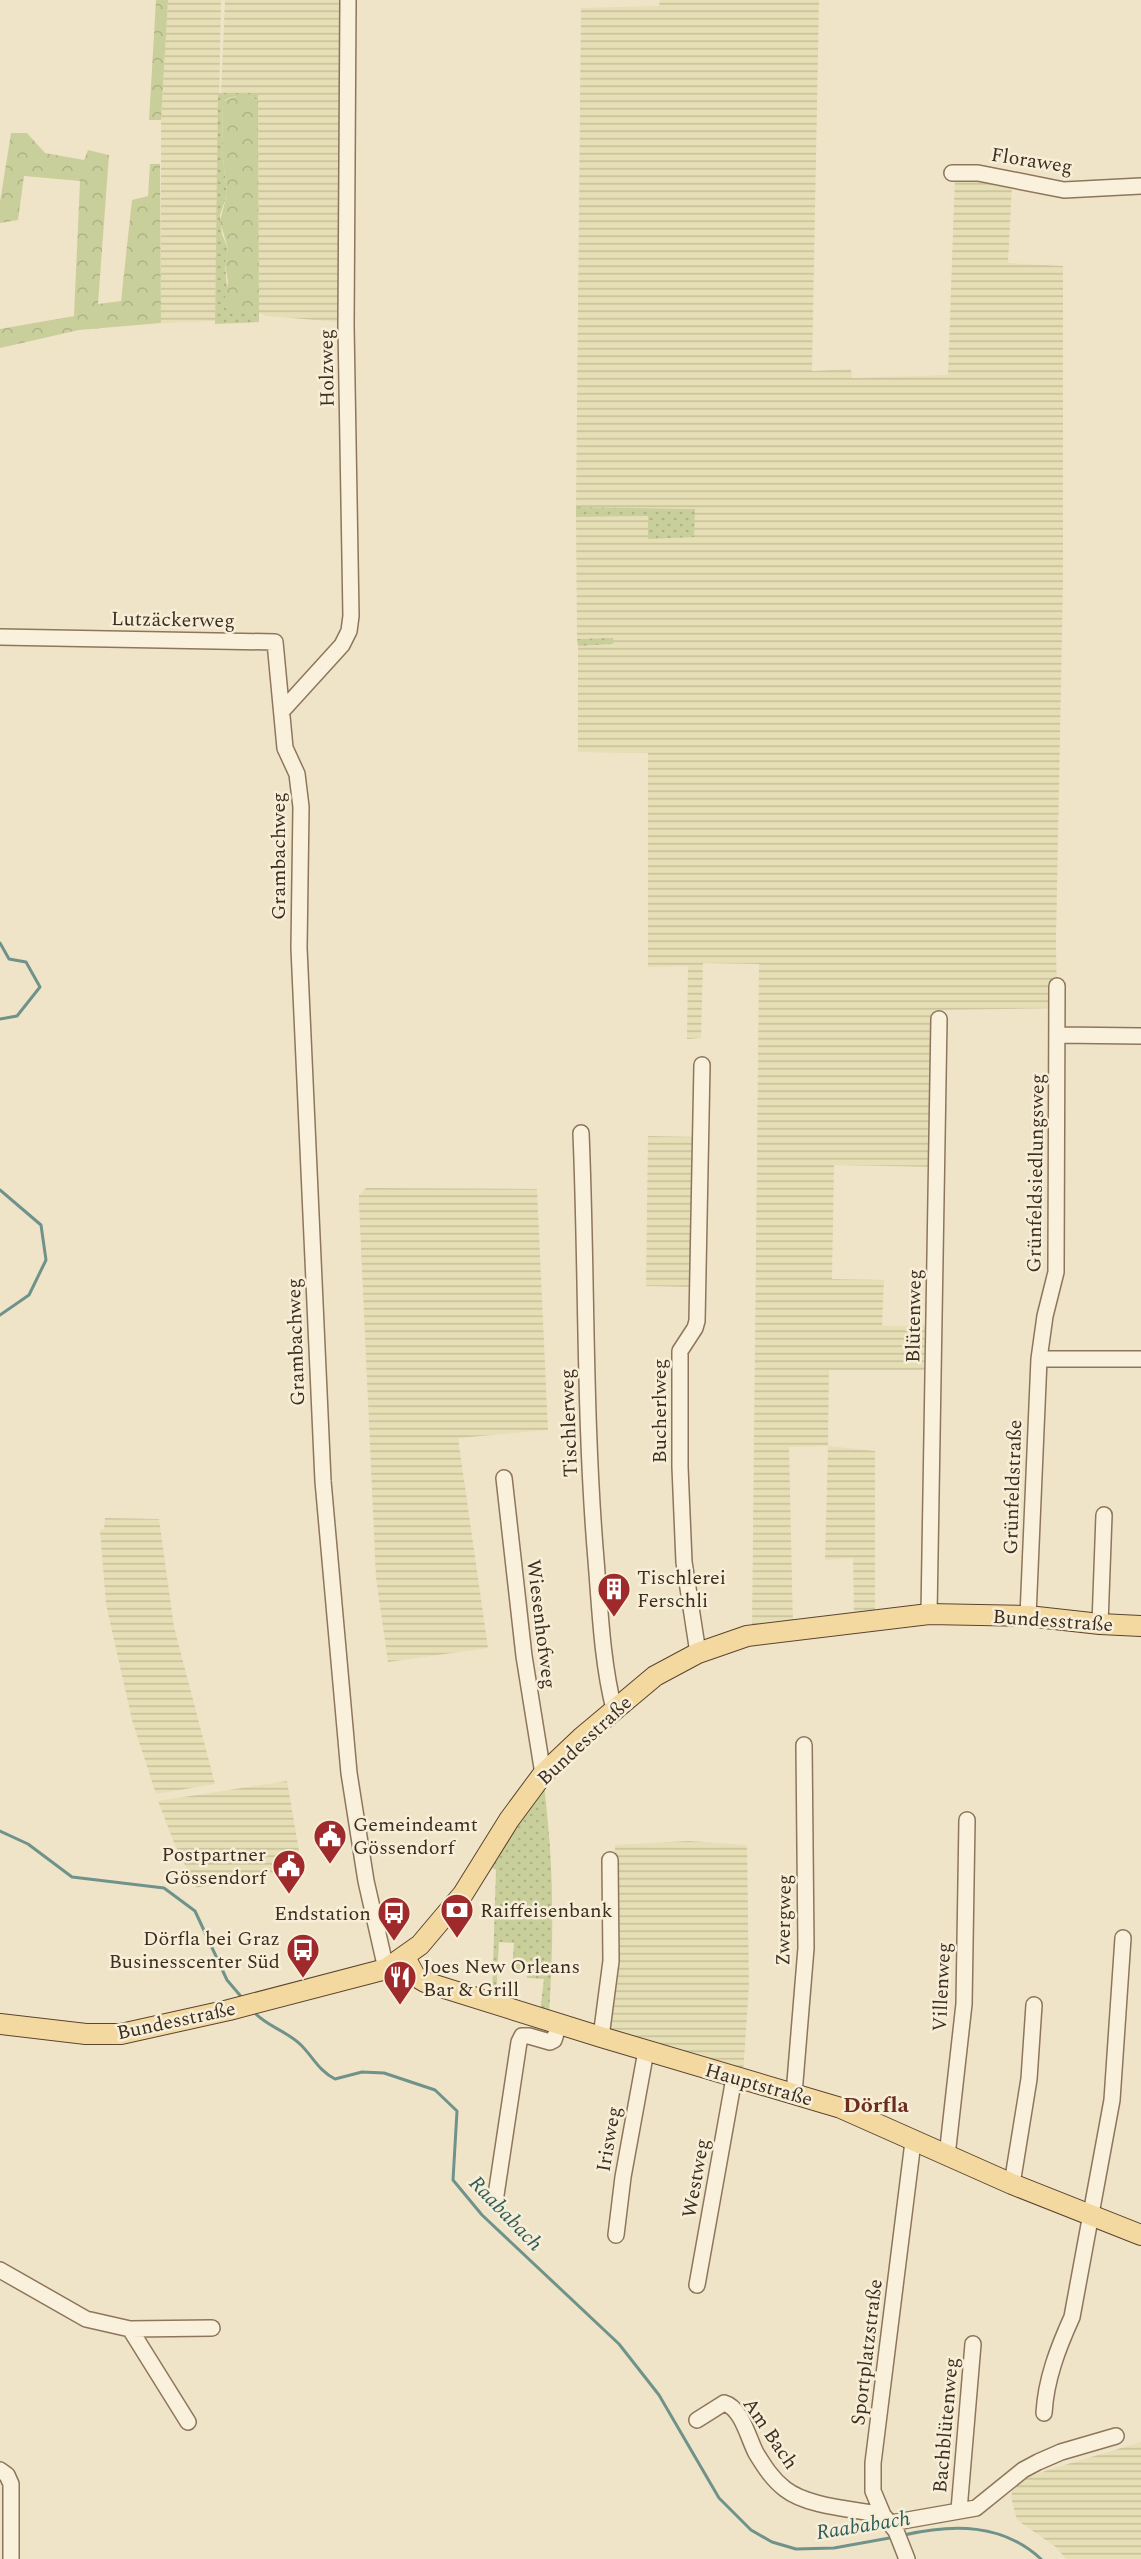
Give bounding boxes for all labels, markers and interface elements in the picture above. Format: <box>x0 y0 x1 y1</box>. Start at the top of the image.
street label: Floraweg <box>989 140 1075 182</box>
street label: Holzweg <box>311 329 343 407</box>
street label: Lutzäckerweg <box>111 604 235 636</box>
street label: Grambachweg <box>264 792 294 920</box>
street label: Grünfeldsiedlungsweg <box>1019 1073 1053 1273</box>
street label: Blütenweg <box>898 1269 930 1363</box>
street label: Grambachweg <box>279 1277 313 1406</box>
street label: Bucherlweg <box>645 1359 675 1463</box>
street label: Tischlerweg <box>552 1368 586 1478</box>
street label: Grünfeldstraße <box>996 1419 1030 1555</box>
street label: Wiesenhofweg <box>518 1558 564 1691</box>
place label: Tischlerei Ferschli <box>637 1563 726 1616</box>
building icon: Tischlerei Ferschli <box>596 1571 632 1618</box>
street label: Bundesstraße <box>992 1602 1114 1640</box>
street label: Bundesstraße <box>530 1689 639 1793</box>
place label: Gemeindeamt Gössendorf <box>353 1810 478 1863</box>
public building icon: Gemeindeamt Gössendorf <box>312 1818 348 1865</box>
place label: Postpartner Gössendorf <box>161 1840 268 1893</box>
public building icon: Postpartner Gössendorf <box>271 1848 307 1895</box>
street label: Zwergweg <box>768 1874 800 1966</box>
bank icon: Raiffeisenbank <box>439 1892 475 1939</box>
bus stop icon: Endstation <box>376 1895 412 1942</box>
place label: Raiffeisenbank <box>480 1896 613 1926</box>
place label: Endstation <box>274 1899 371 1929</box>
place label: Dörfla bei Graz Businesscenter Süd <box>109 1924 280 1977</box>
bus stop icon: Dörfla bei Graz Businesscenter Süd <box>285 1932 321 1979</box>
street label: Villenweg <box>925 1942 959 2033</box>
place label: Joes New Orleans Bar & Grill <box>423 1952 580 2005</box>
restaurant icon: Joes New Orleans Bar & Grill <box>382 1959 418 2006</box>
street label: Bundesstraße <box>114 1994 238 2048</box>
street label: Hauptstraße <box>701 2055 816 2115</box>
district label: Dörfla <box>843 2089 910 2122</box>
street label: Irisweg <box>588 2104 630 2174</box>
street label: Westweg <box>674 2136 718 2220</box>
water label: Raababach <box>461 2168 550 2259</box>
street label: Sportplatzstraße <box>843 2277 891 2427</box>
street label: Bachblütenweg <box>925 2356 967 2494</box>
street label: Am Bach <box>735 2391 805 2476</box>
water label: Raababach <box>814 2503 913 2549</box>

